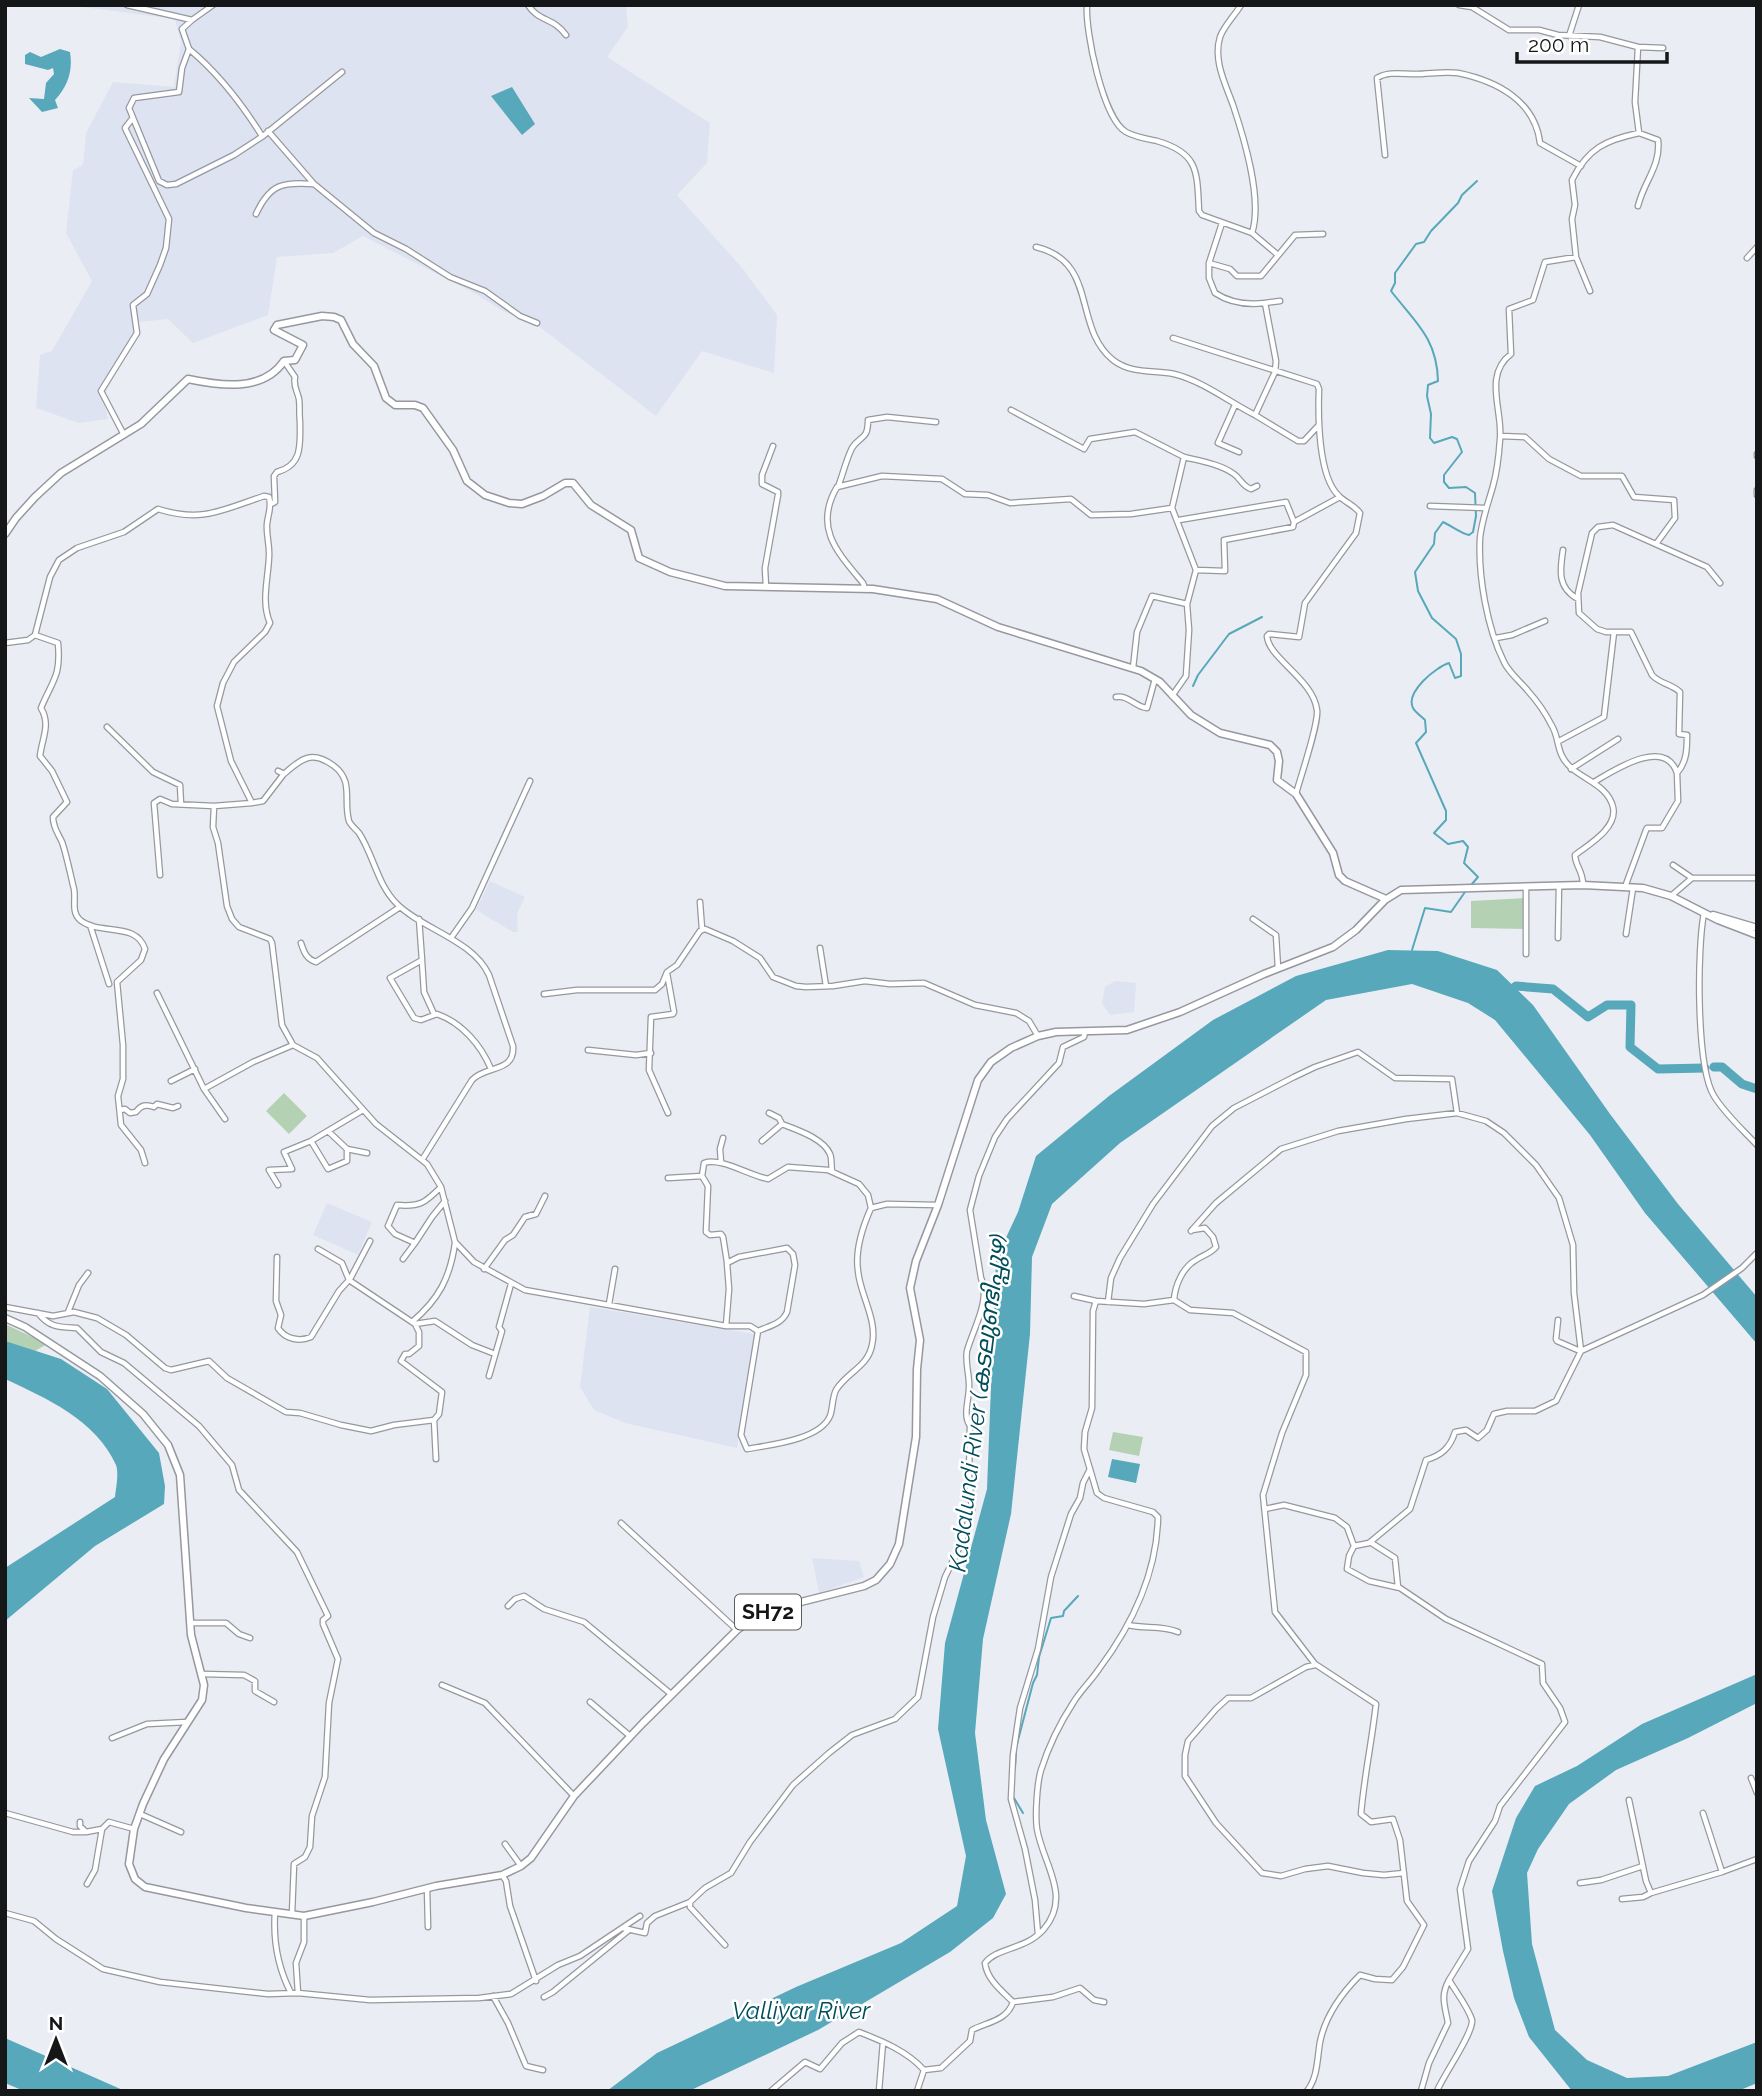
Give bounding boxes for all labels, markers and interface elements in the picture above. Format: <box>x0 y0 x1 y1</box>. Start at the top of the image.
scale bar <box>1517 21 1668 65</box>
text: 200 m <box>1528 32 1589 57</box>
water label: Kadalundi River (കടലുണ്ടിപ്പുഴ) <box>942 1232 1015 1574</box>
road number: SH72 <box>735 1594 801 1630</box>
water label: Valliyar River <box>732 1996 871 2025</box>
north arrow <box>21 2005 91 2075</box>
text: N <box>49 2012 63 2034</box>

